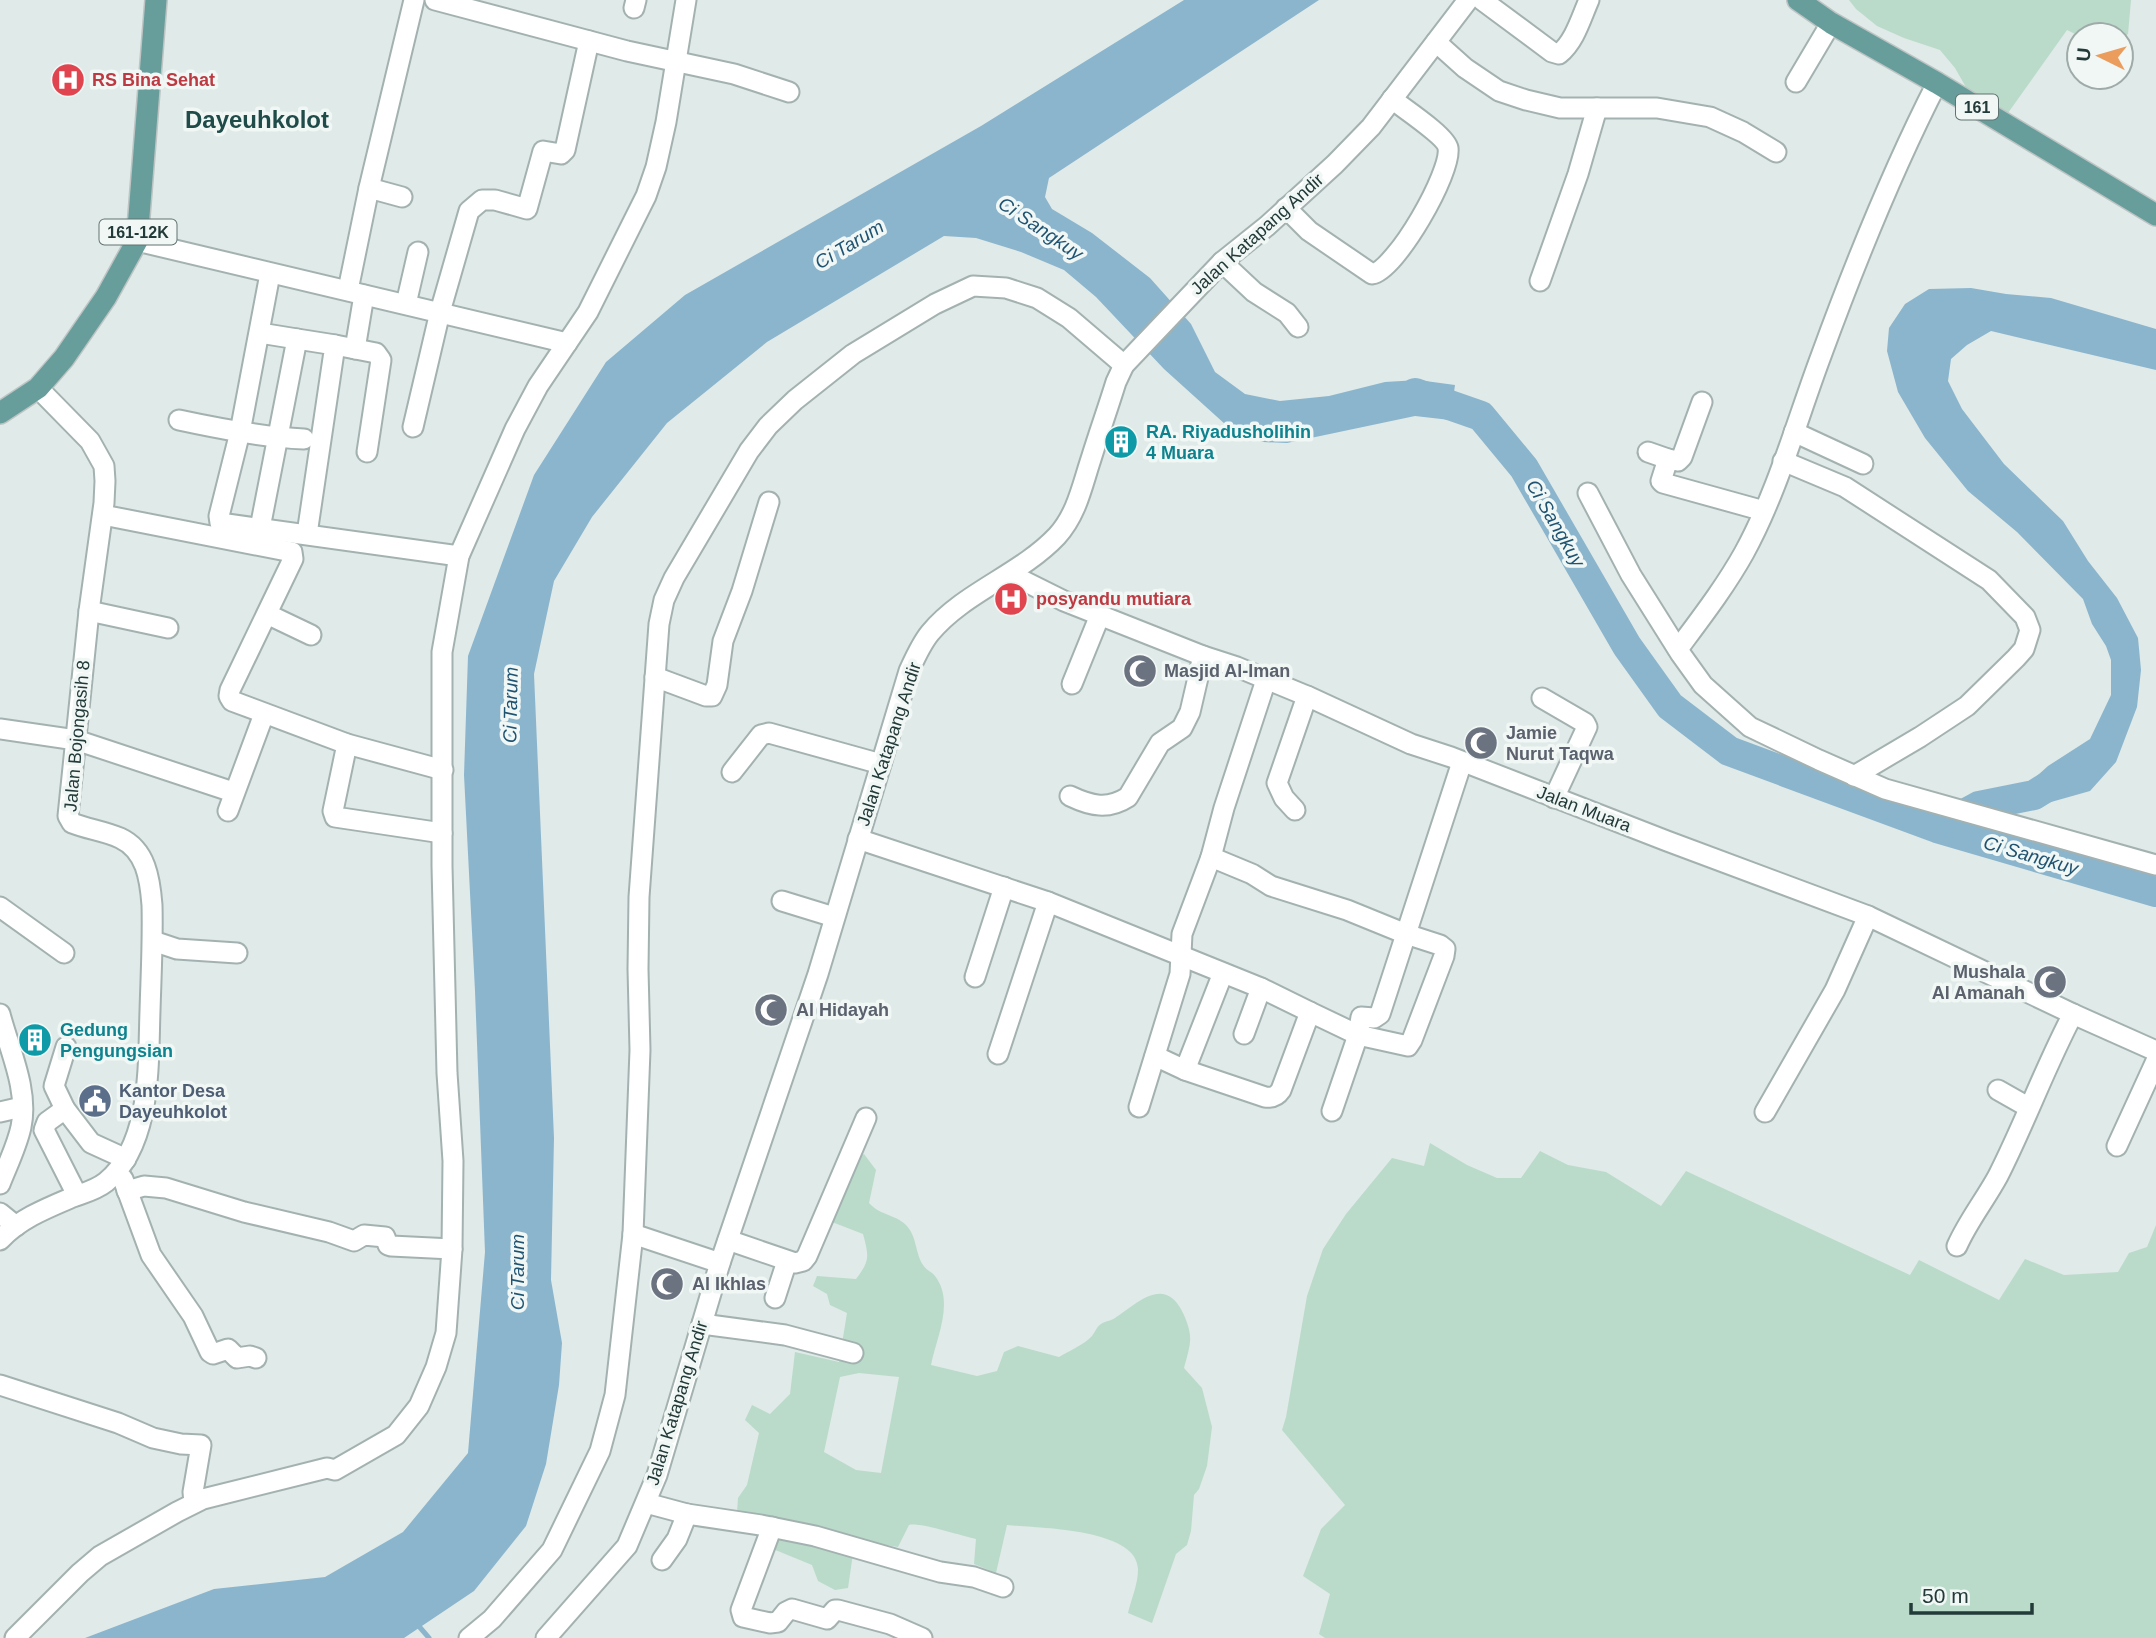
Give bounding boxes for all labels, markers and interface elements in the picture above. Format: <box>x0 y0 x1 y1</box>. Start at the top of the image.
north arrow <box>2065 21 2135 91</box>
text: U <box>2073 47 2095 62</box>
hospital icon: RS Bina Sehat <box>49 61 87 99</box>
place label: RS Bina Sehat <box>92 70 215 90</box>
road number: 161 <box>1956 94 1998 120</box>
district label: Dayeuhkolot <box>185 106 329 133</box>
street label: Jalan Katapang Andir <box>1187 169 1327 299</box>
water label: Ci Sangkuy <box>995 193 1088 265</box>
water label: Ci Tarum <box>811 216 887 273</box>
road number: 161-12K <box>100 220 176 244</box>
place label: RA. Riyadusholihin 4 Muara <box>1146 422 1311 463</box>
building icon: RA. Riyadusholihin 4 Muara <box>1102 423 1140 461</box>
water label: Ci Sangkuy <box>1522 476 1590 572</box>
hospital icon: posyandu mutiara <box>992 580 1030 618</box>
place label: posyandu mutiara <box>1036 589 1192 609</box>
mosque icon: Masjid Al-Iman <box>1121 652 1159 690</box>
street label: Jalan Bojongasih 8 <box>60 659 94 813</box>
street label: Jalan Katapang Andir <box>853 660 925 828</box>
place label: Masjid Al-Iman <box>1164 661 1290 681</box>
water label: Ci Tarum <box>499 667 522 743</box>
place label: Jamie Nurut Taqwa <box>1506 723 1615 764</box>
mosque icon: Jamie Nurut Taqwa <box>1462 724 1500 762</box>
street label: Jalan Muara <box>1534 782 1635 836</box>
water label: Ci Sangkuy <box>1981 832 2082 879</box>
place label: Mushala Al Amanah <box>1932 962 2026 1003</box>
mosque icon: Mushala Al Amanah <box>2031 963 2069 1001</box>
mosque icon: Al Hidayah <box>752 991 790 1029</box>
place label: Al Hidayah <box>796 1000 889 1020</box>
place label: Gedung Pengungsian <box>60 1020 173 1061</box>
building icon: Gedung Pengungsian <box>16 1021 54 1059</box>
place label: Kantor Desa Dayeuhkolot <box>119 1081 227 1122</box>
public building icon: Kantor Desa Dayeuhkolot <box>76 1082 114 1120</box>
water label: Ci Tarum <box>507 1234 528 1310</box>
mosque icon: Al Ikhlas <box>648 1265 686 1303</box>
place label: Al Ikhlas <box>692 1274 766 1294</box>
street label: Jalan Katapang Andir <box>642 1318 712 1488</box>
scale bar <box>1911 1572 2032 1616</box>
text: 50 m <box>1922 1584 1969 1607</box>

